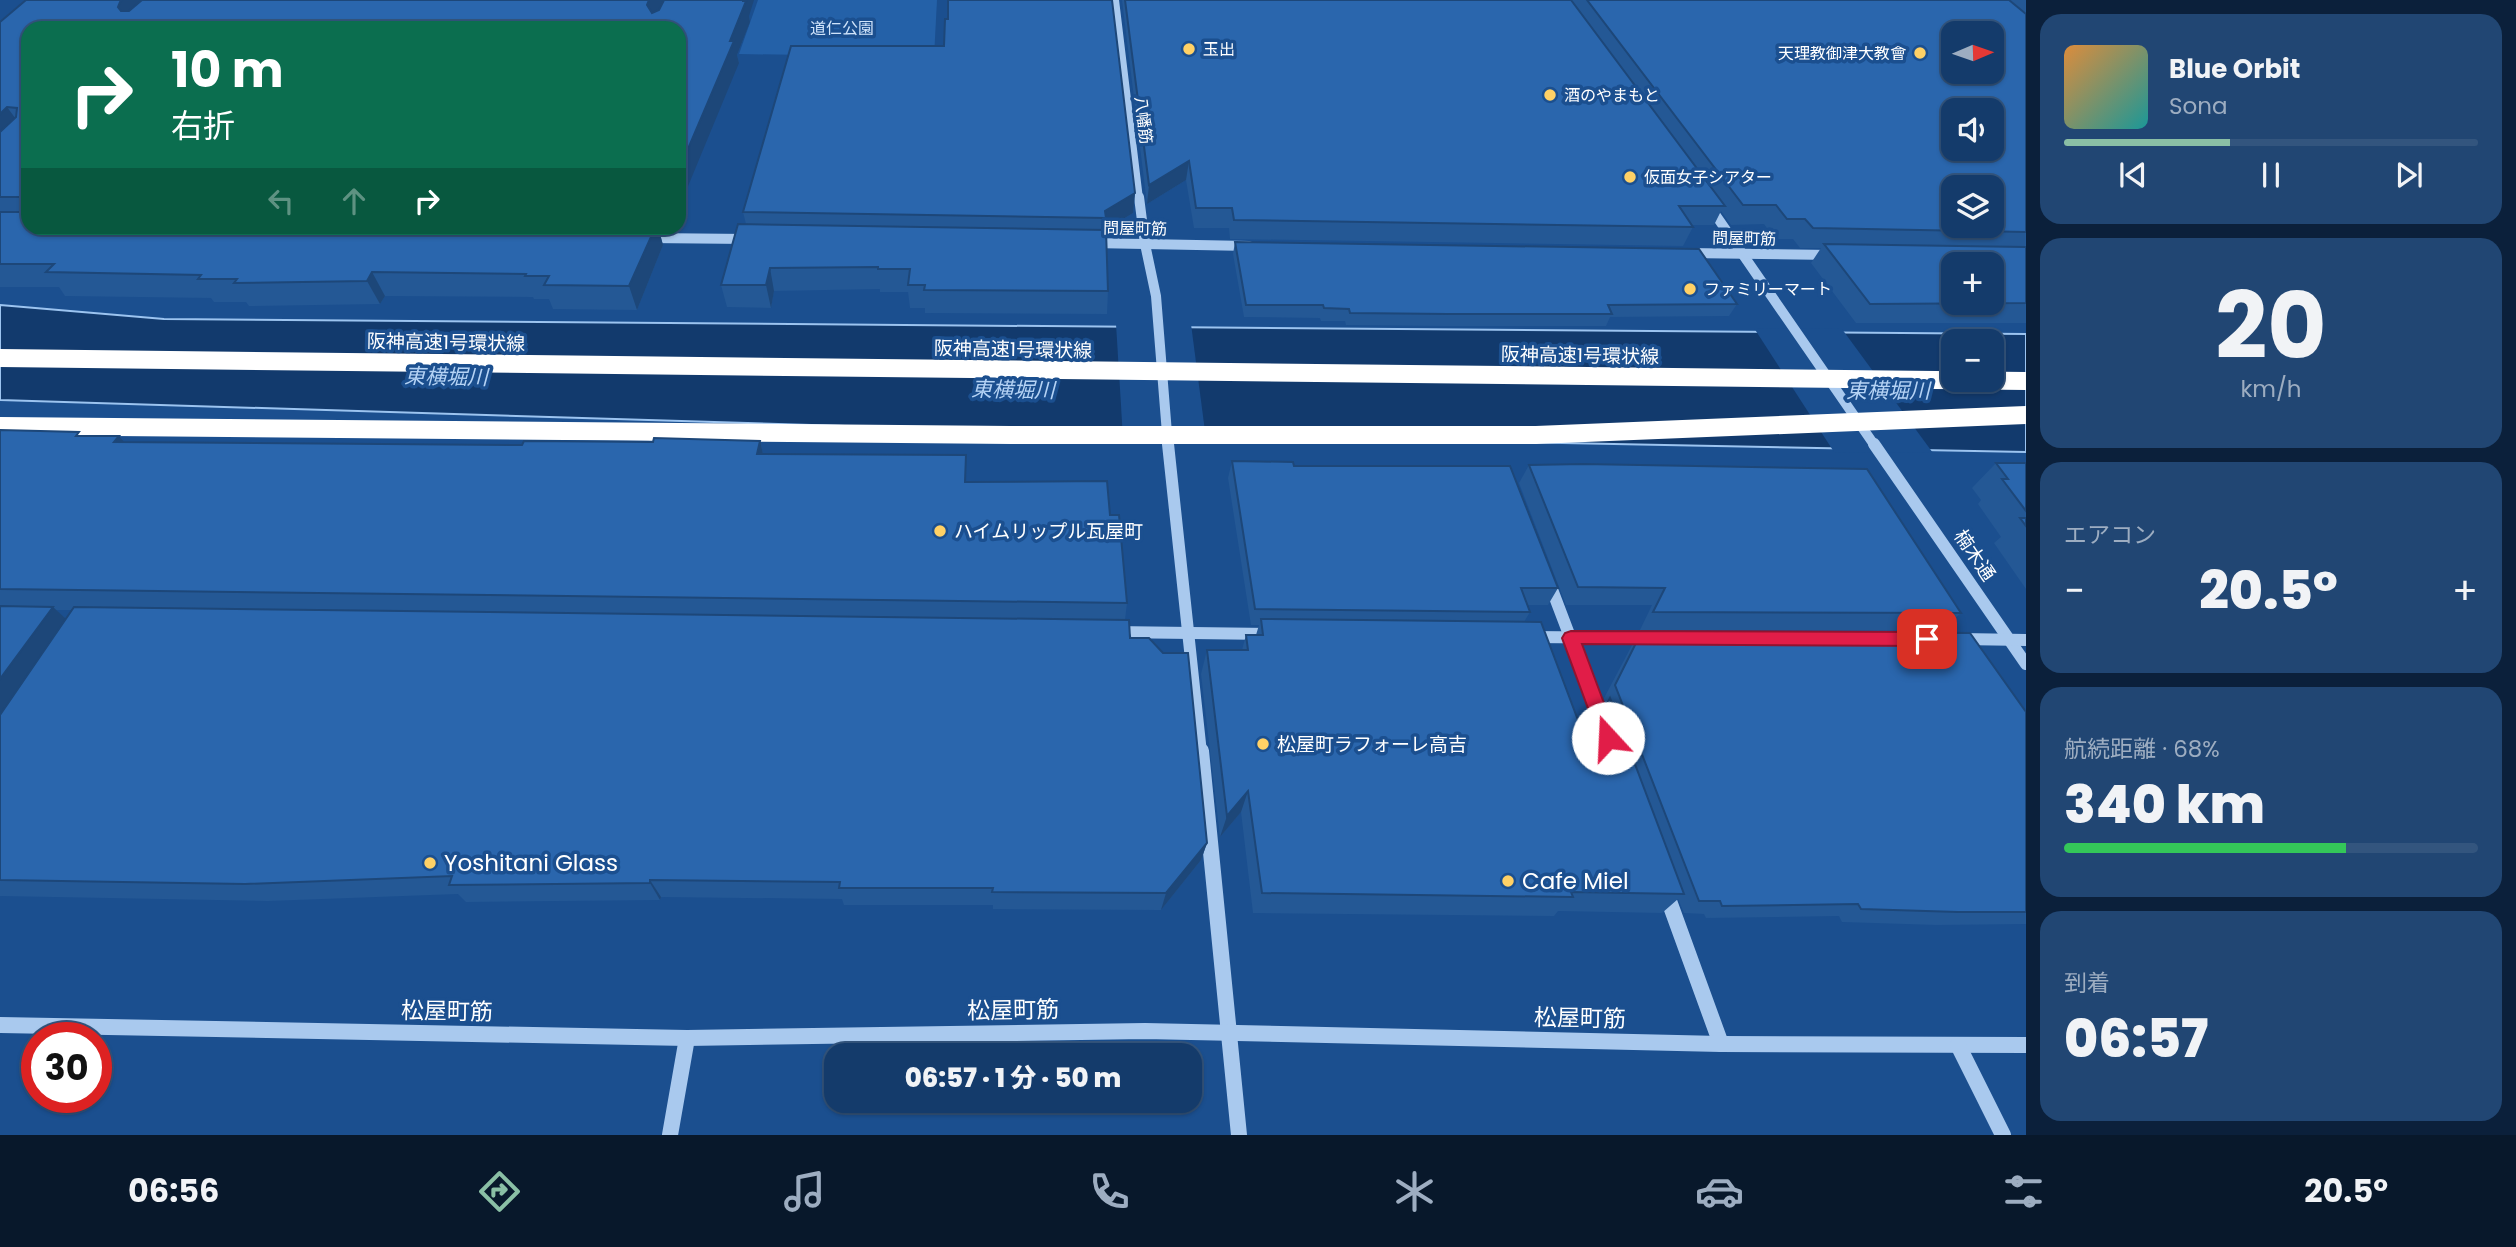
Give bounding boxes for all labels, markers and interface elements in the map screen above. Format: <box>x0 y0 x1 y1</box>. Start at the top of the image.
park label: 道仁公園 <box>810 17 874 40</box>
north arrow <box>1941 21 2004 84</box>
map controls <box>1941 21 2004 392</box>
text: 10 m <box>171 36 284 104</box>
place label: 玉出 <box>1203 38 1235 61</box>
marker: 玉出 <box>1181 41 1197 57</box>
place label: 天理教御津大教會 <box>1778 42 1906 65</box>
marker: 天理教御津大教會 <box>1912 45 1928 61</box>
icon: right <box>56 49 147 140</box>
text: Blue Orbit <box>2169 51 2300 87</box>
place label: 酒のやまもと <box>1564 84 1660 107</box>
marker: 酒のやまもと <box>1542 87 1558 103</box>
text: Sona <box>2169 90 2228 122</box>
street label: 八幡筋 <box>1129 95 1158 145</box>
button: sound <box>1941 98 2004 161</box>
text: 右折 <box>171 103 235 148</box>
icon: previous <box>2114 156 2152 194</box>
icon: pause <box>2252 156 2290 194</box>
icon: next <box>2390 156 2428 194</box>
place label: 仮面女子シアター <box>1644 166 1772 189</box>
marker: 仮面女子シアター <box>1622 169 1638 185</box>
button: layers <box>1941 175 2004 238</box>
icon: left <box>262 182 300 220</box>
icon: ahead <box>335 182 373 220</box>
icon: right <box>408 182 446 220</box>
street label: 問屋町筋 <box>1103 216 1167 241</box>
street label: 問屋町筋 <box>1712 226 1776 251</box>
button: + <box>1941 252 2004 315</box>
text: 20 <box>2215 262 2327 390</box>
place label: ファミリーマート <box>1704 278 1832 301</box>
marker: ファミリーマート <box>1682 281 1698 297</box>
street label: 阪神高速1号環状線 <box>367 328 525 357</box>
button: − <box>1941 329 2004 392</box>
street label: 阪神高速1号環状線 <box>934 335 1092 364</box>
street label: 阪神高速1号環状線 <box>1501 341 1659 370</box>
water label: 東横堀川 <box>404 361 490 392</box>
text: km/h <box>2240 373 2302 405</box>
water label: 東横堀川 <box>971 374 1057 405</box>
water label: 東横堀川 <box>1846 376 1932 405</box>
place label: ハイムリップル瓦屋町 <box>954 518 1143 545</box>
text: エアコン <box>2064 519 2156 551</box>
marker: ハイムリップル瓦屋町 <box>932 523 948 539</box>
street label: 楠木通 <box>1947 524 2002 586</box>
text: 20.5° <box>2199 554 2338 627</box>
text: − <box>2064 564 2085 617</box>
text: + <box>2452 564 2478 617</box>
pin <box>1897 609 1957 669</box>
icon: arrive <box>1908 620 1946 658</box>
position arrow <box>1571 701 1645 775</box>
place label: 松屋町ラフォーレ高吉 <box>1277 731 1467 758</box>
text: 航続距離 · 68% <box>2064 733 2220 765</box>
marker: 松屋町ラフォーレ高吉 <box>1255 736 1271 752</box>
text: 340 km <box>2064 768 2265 841</box>
place label: Yoshitani Glass <box>444 847 618 879</box>
marker: Yoshitani Glass <box>422 855 438 871</box>
place label: Cafe Miel <box>1522 865 1629 897</box>
marker: Cafe Miel <box>1500 873 1516 889</box>
text: 到着 <box>2064 967 2110 999</box>
street label: 松屋町筋 <box>967 993 1059 1027</box>
street label: 松屋町筋 <box>401 994 493 1028</box>
street label: 松屋町筋 <box>1534 1001 1626 1035</box>
text: 06:57 <box>2064 1002 2208 1075</box>
speed limit sign: 30 <box>21 1022 112 1113</box>
text: 06:57 · 1 分 · 50 m <box>905 1060 1121 1096</box>
icon: directions <box>475 1167 524 1216</box>
icon: music <box>780 1167 829 1216</box>
icon: phone <box>1085 1167 1134 1216</box>
icon: climate <box>1390 1167 1439 1216</box>
icon: car <box>1695 1167 1744 1216</box>
icon: filters <box>1999 1167 2048 1216</box>
text: 06:56 <box>128 1168 219 1213</box>
text: 20.5° <box>2304 1168 2388 1213</box>

